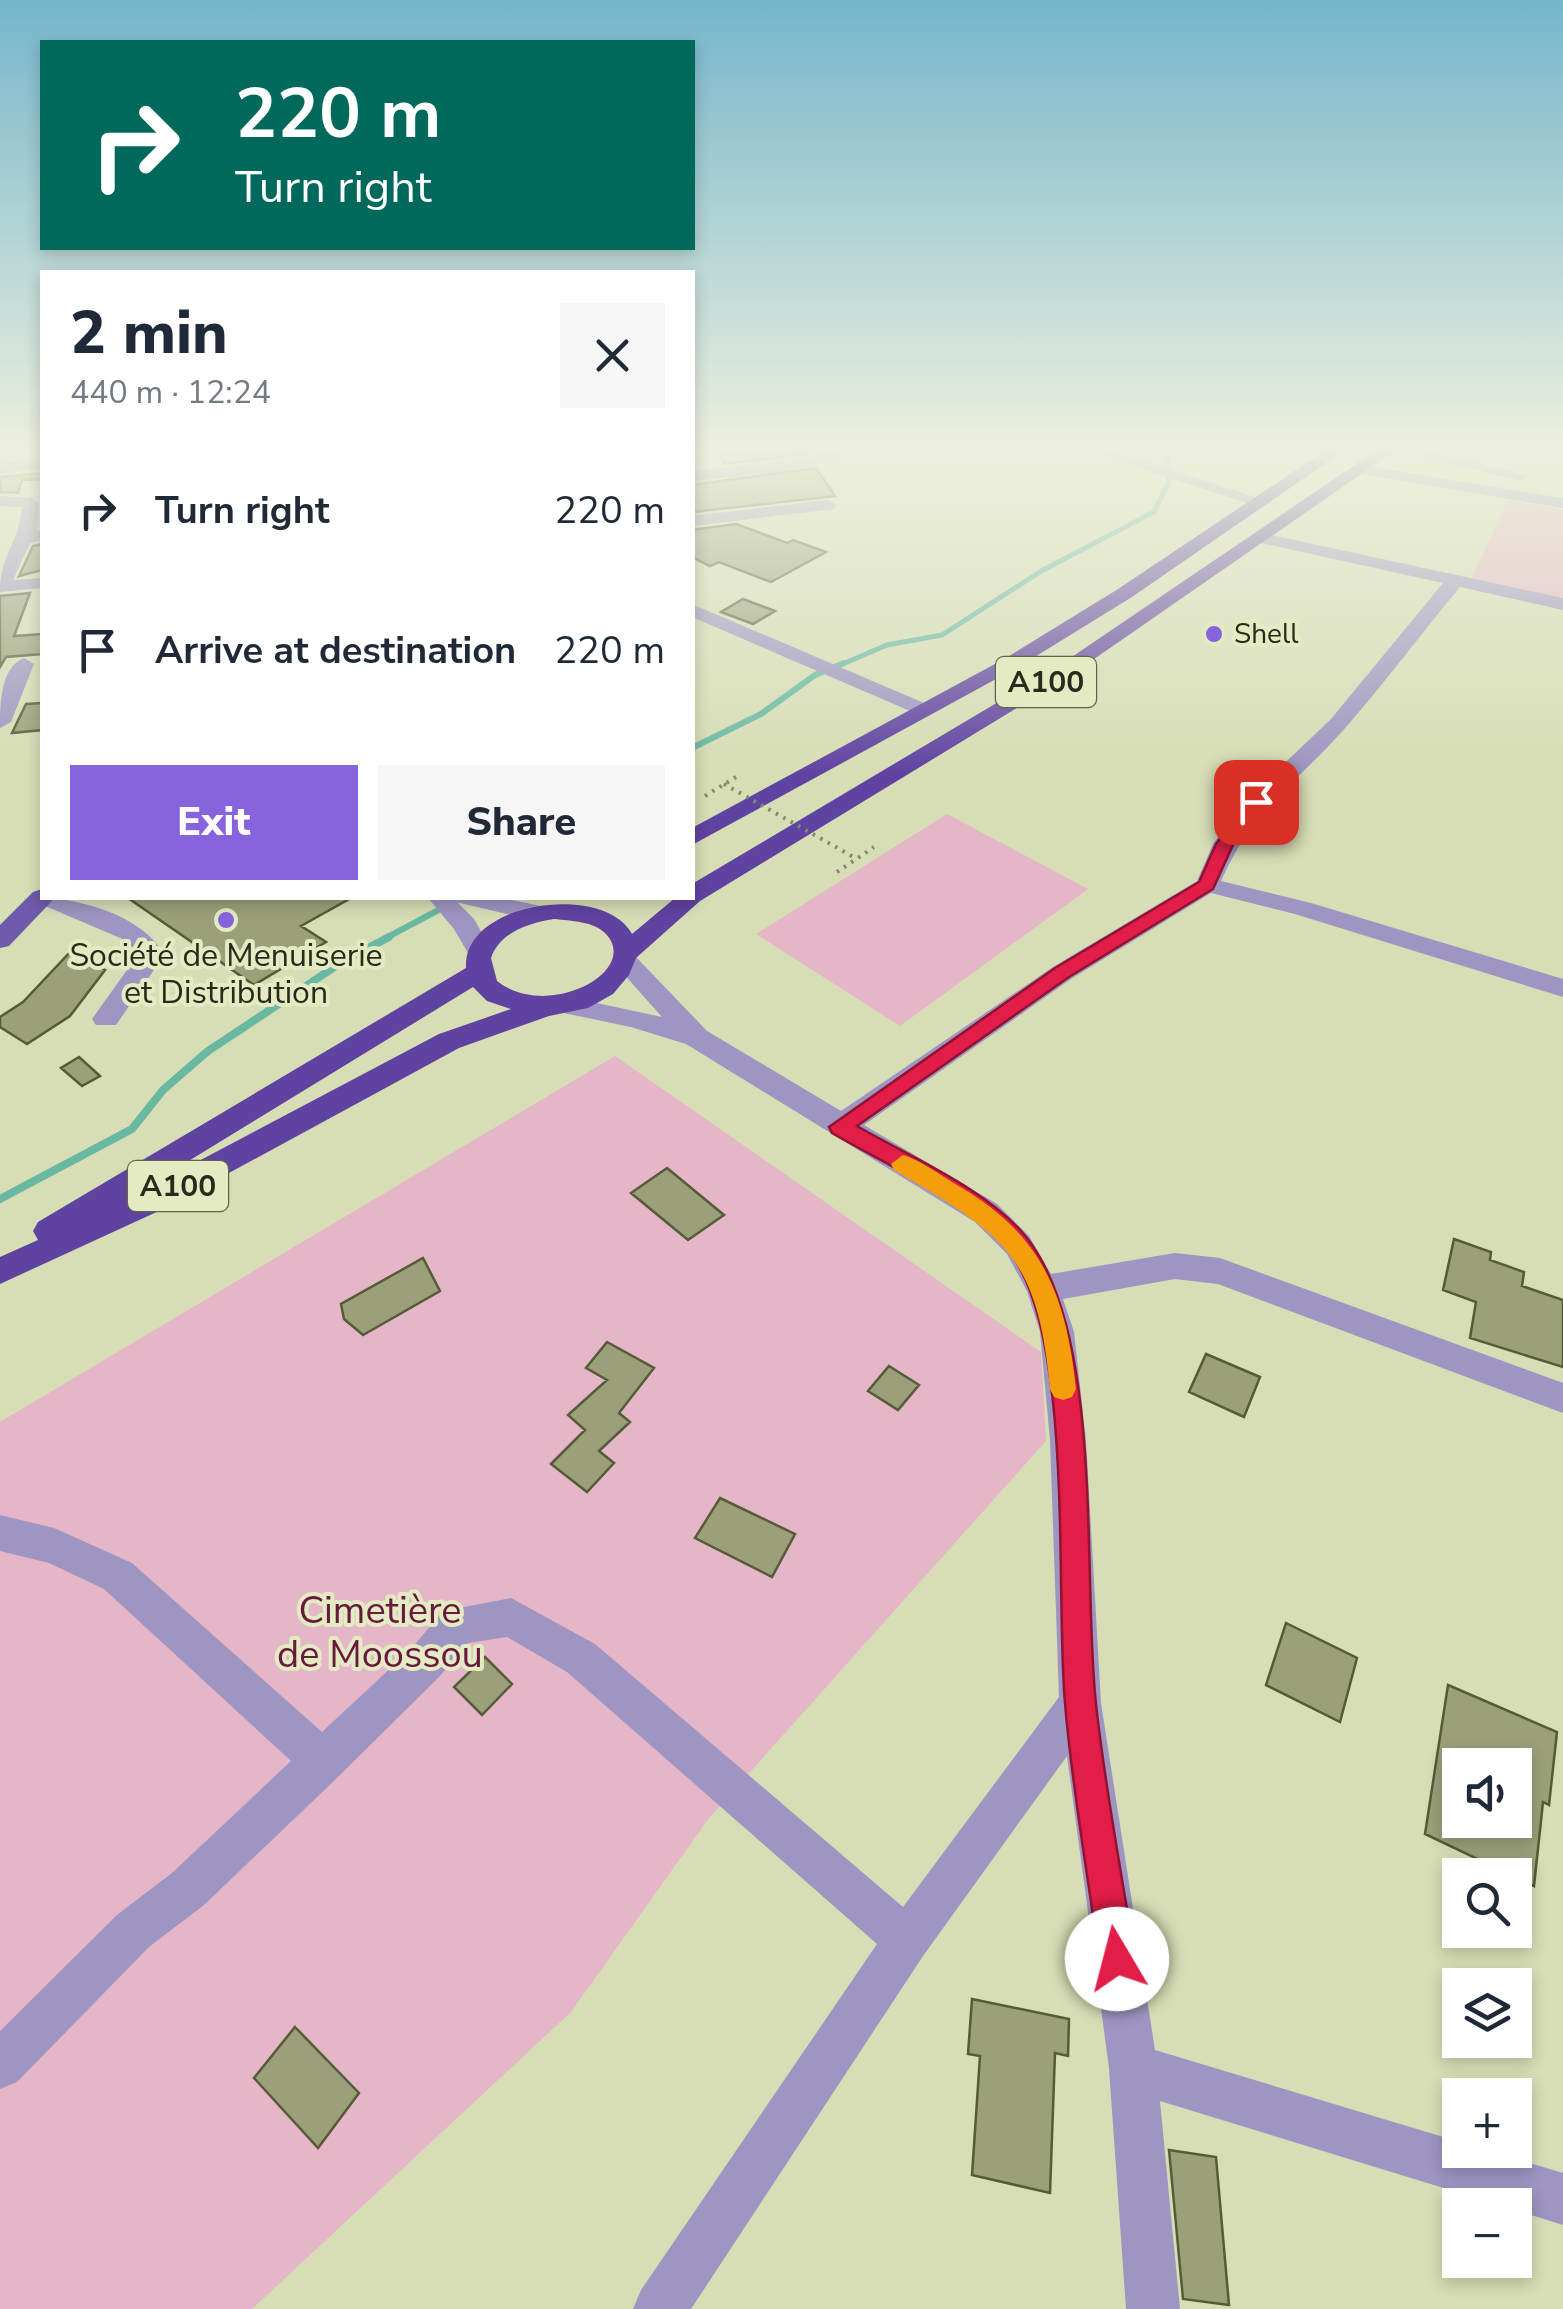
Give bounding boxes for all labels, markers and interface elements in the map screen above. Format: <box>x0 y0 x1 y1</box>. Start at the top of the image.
text: 220 m <box>235 66 441 162</box>
icon: right <box>70 80 200 210</box>
text: Turn right <box>235 157 432 218</box>
text: 2 min <box>70 292 228 374</box>
button: close <box>560 303 665 408</box>
text: 440 m · 12:24 <box>70 371 271 414</box>
icon: right <box>70 483 125 538</box>
text: Turn right <box>155 485 330 536</box>
text: 220 m <box>554 485 665 536</box>
place label: Shell <box>1234 615 1299 653</box>
icon: arrive <box>70 623 125 678</box>
marker: Shell <box>1203 623 1225 645</box>
text: Arrive at destination <box>155 625 516 676</box>
text: 220 m <box>554 625 665 676</box>
road number: A100 <box>996 657 1096 707</box>
pin <box>1214 760 1299 845</box>
button: Exit <box>70 765 358 880</box>
button: Share <box>378 765 665 880</box>
icon: arrive <box>1229 775 1284 830</box>
marker: Société de Menuiserie et Distribution <box>215 909 237 931</box>
place label: Société de Menuiserie et Distribution <box>69 934 383 1014</box>
road number: A100 <box>128 1161 228 1211</box>
park label: Cimetière de Moossou <box>277 1585 483 1680</box>
map controls <box>1442 1748 1532 2278</box>
button: sound <box>1442 1748 1532 1838</box>
button: search <box>1442 1858 1532 1948</box>
position arrow <box>1065 1907 1169 2011</box>
button: layers <box>1442 1968 1532 2058</box>
button: + <box>1442 2078 1532 2168</box>
button: − <box>1442 2188 1532 2278</box>

